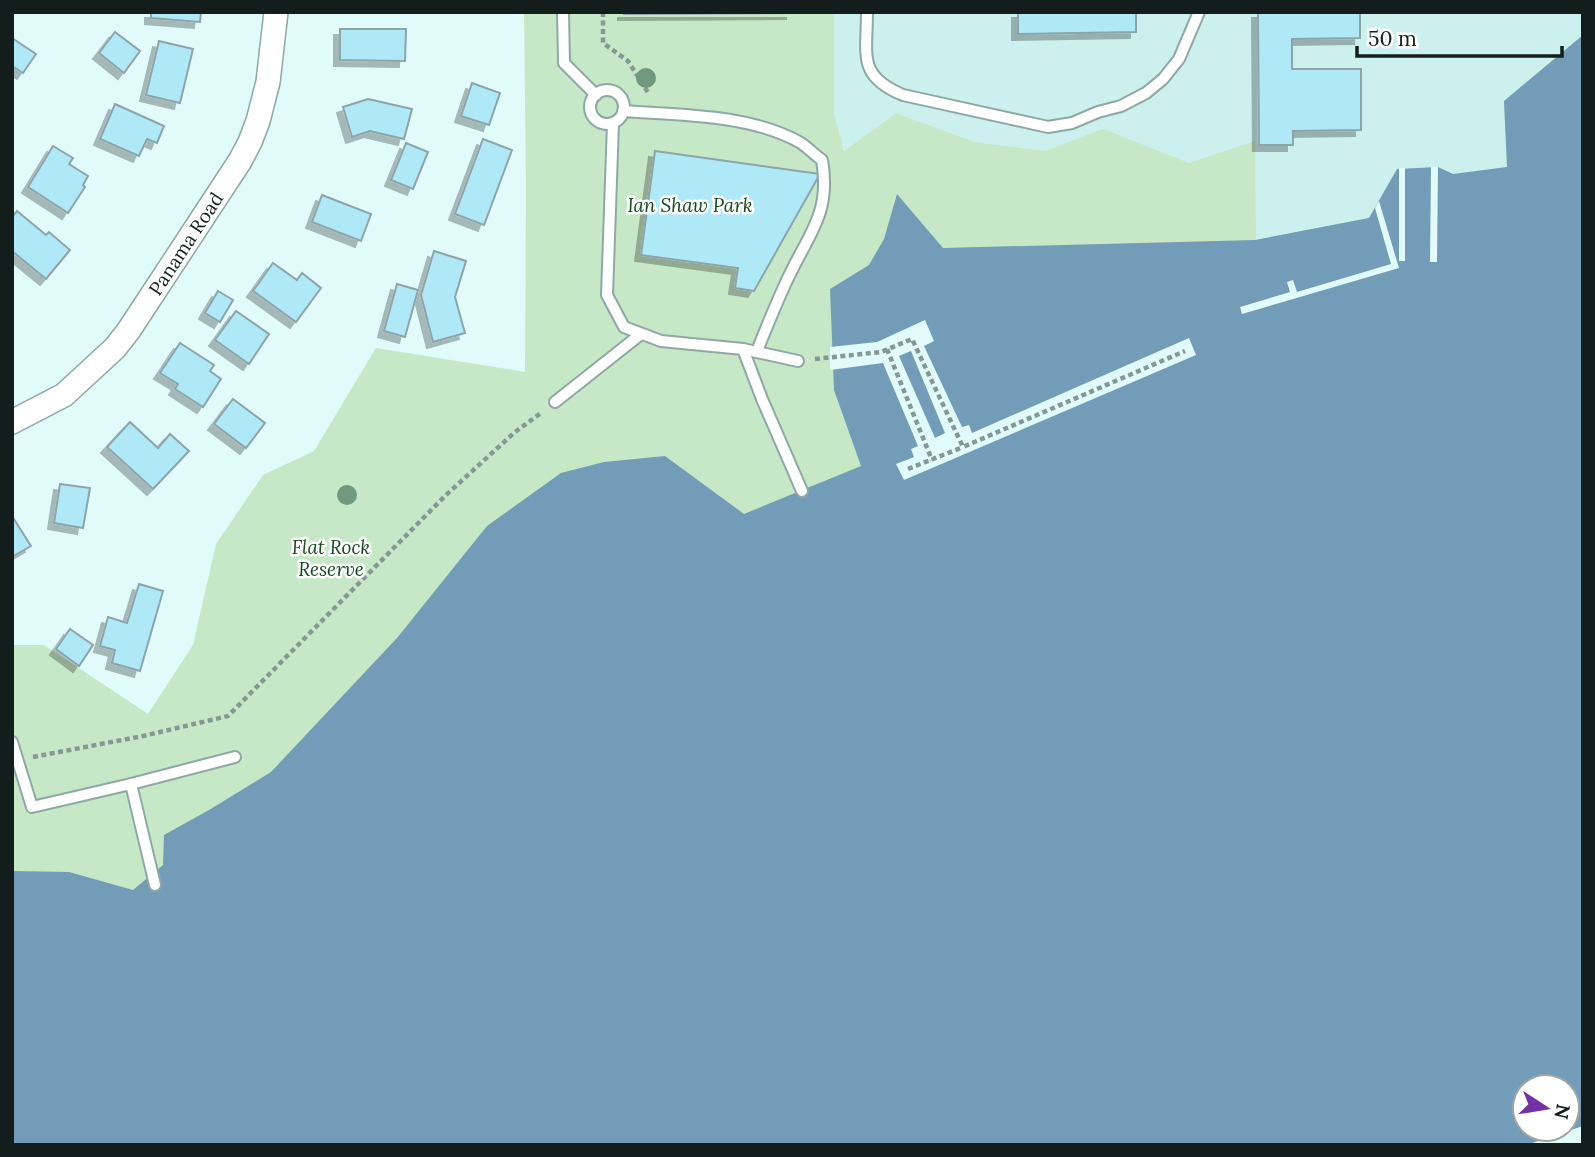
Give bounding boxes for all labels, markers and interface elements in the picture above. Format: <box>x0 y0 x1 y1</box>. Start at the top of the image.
scale bar <box>1357 14 1562 58</box>
text: 50 m <box>1368 25 1417 52</box>
street label: Panama Road <box>143 188 228 300</box>
park label: Ian Shaw Park <box>627 193 753 217</box>
park label: Flat Rock Reserve <box>292 535 370 581</box>
north arrow <box>1511 1073 1581 1143</box>
text: N <box>1549 1102 1576 1122</box>

